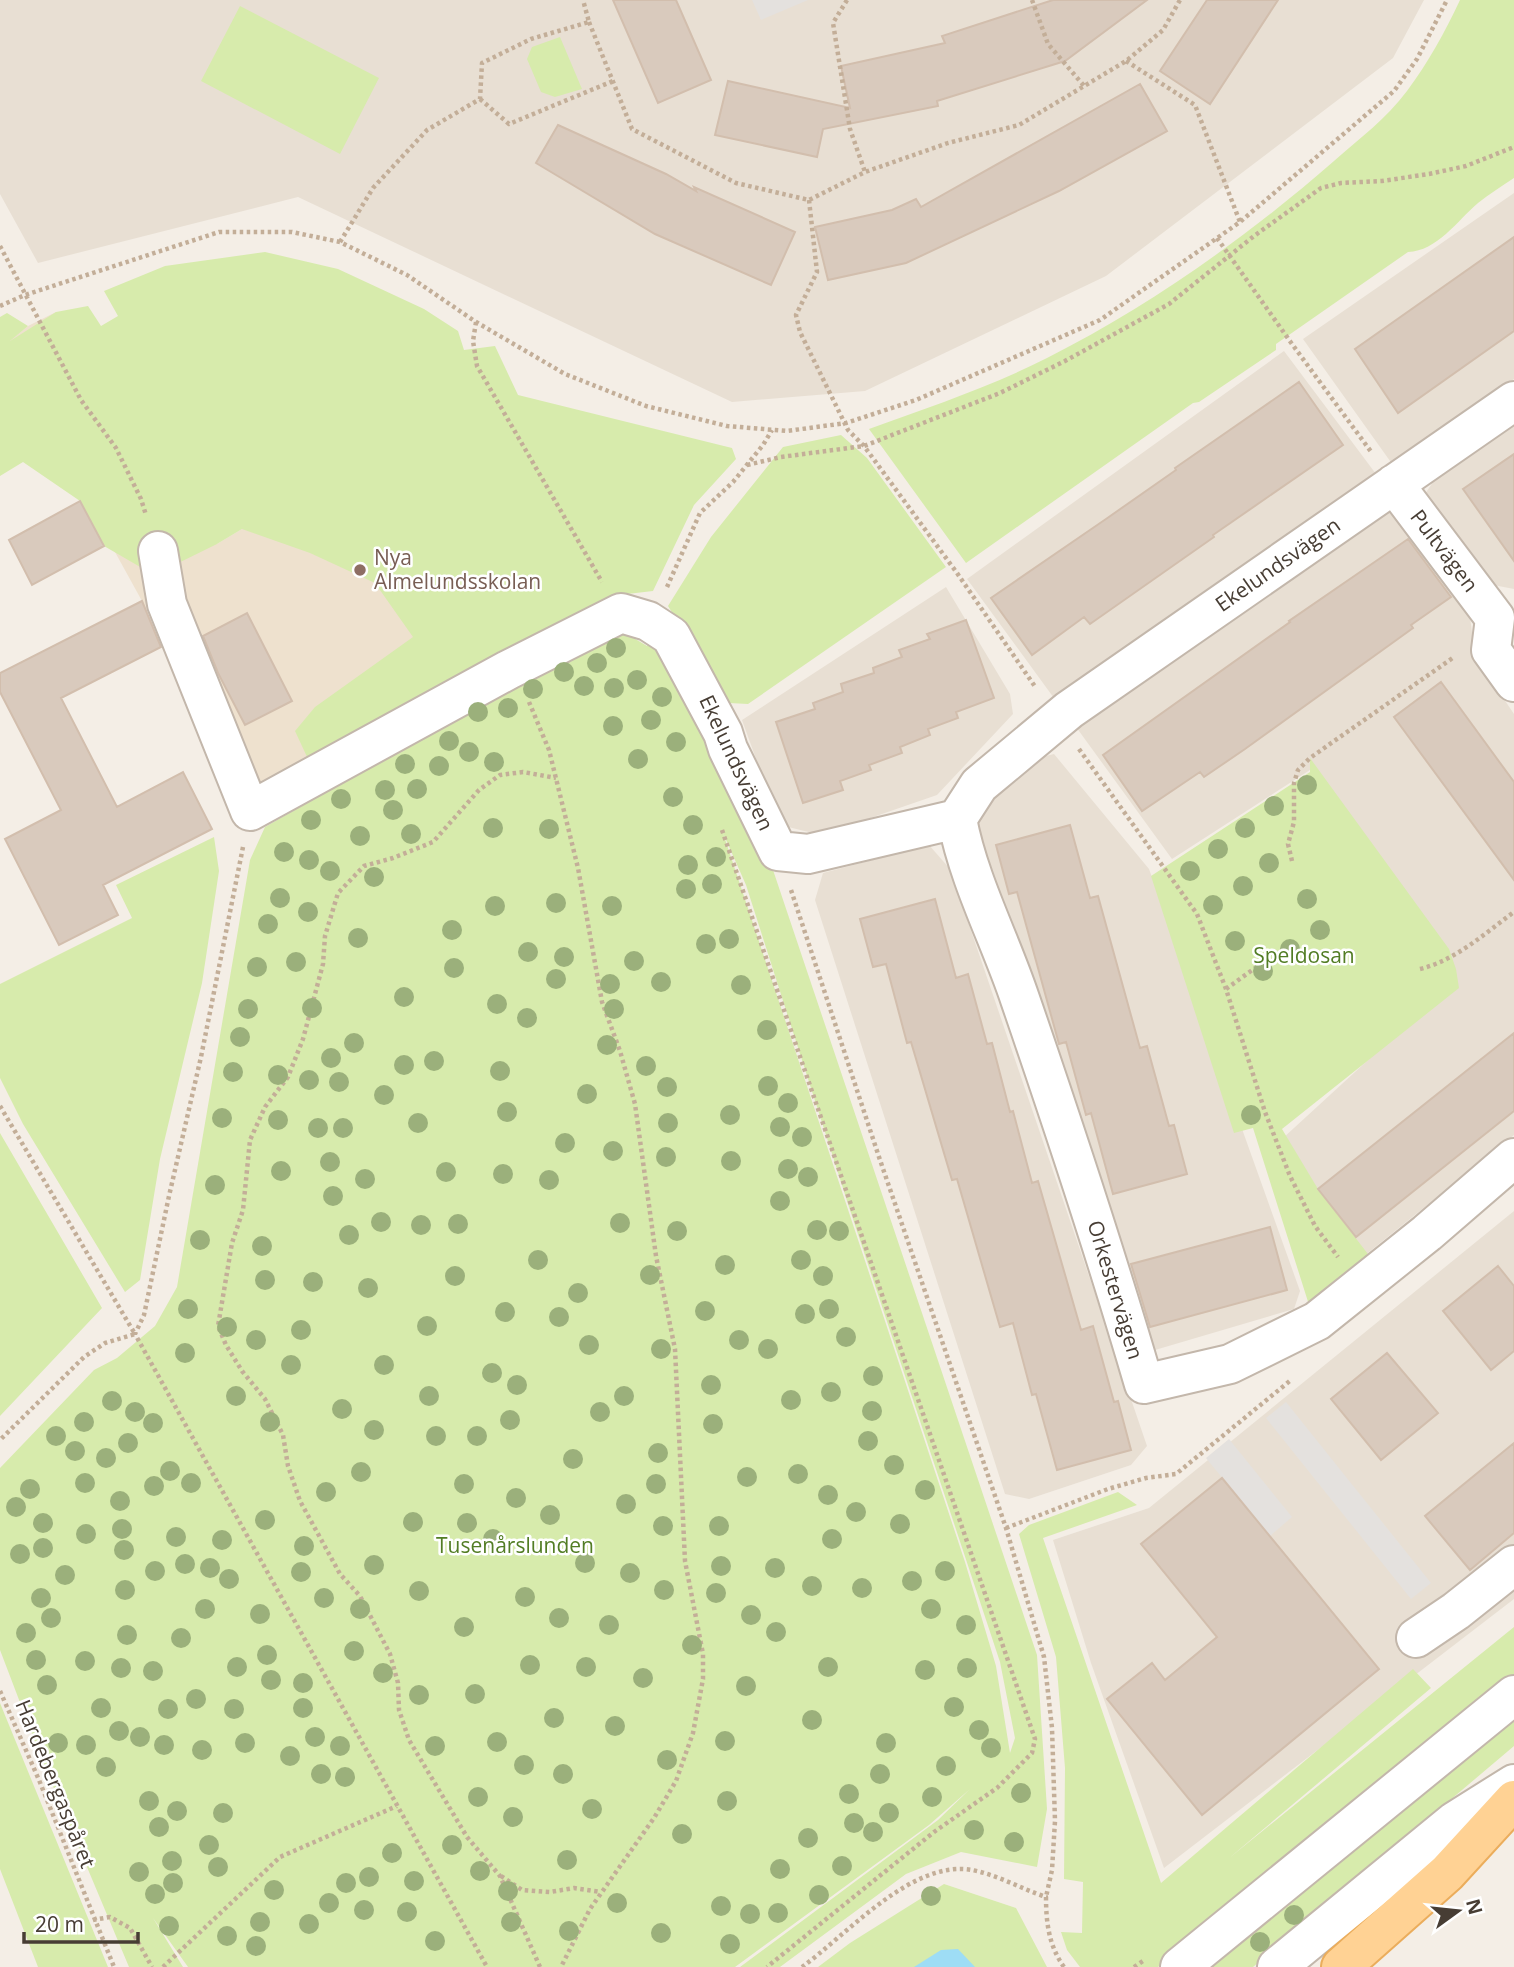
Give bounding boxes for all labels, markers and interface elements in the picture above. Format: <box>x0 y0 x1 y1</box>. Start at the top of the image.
street label: Pultvägen <box>1405 503 1485 597</box>
street label: Ekelundsvägen <box>1209 511 1346 618</box>
place label: Nya Almelundsskolan <box>374 543 541 595</box>
marker: Nya Almelundsskolan <box>352 562 368 578</box>
street label: Ekelundsvägen <box>693 690 781 835</box>
park label: Speldosan <box>1253 941 1355 969</box>
street label: Orkestervägen <box>1082 1217 1150 1363</box>
park label: Tusenårslunden <box>436 1531 594 1559</box>
street label: Hardebergaspåret <box>9 1695 102 1872</box>
north arrow <box>1423 1876 1493 1946</box>
text: N <box>1460 1896 1489 1917</box>
scale bar <box>24 1900 138 1944</box>
text: 20 m <box>35 1910 84 1938</box>

